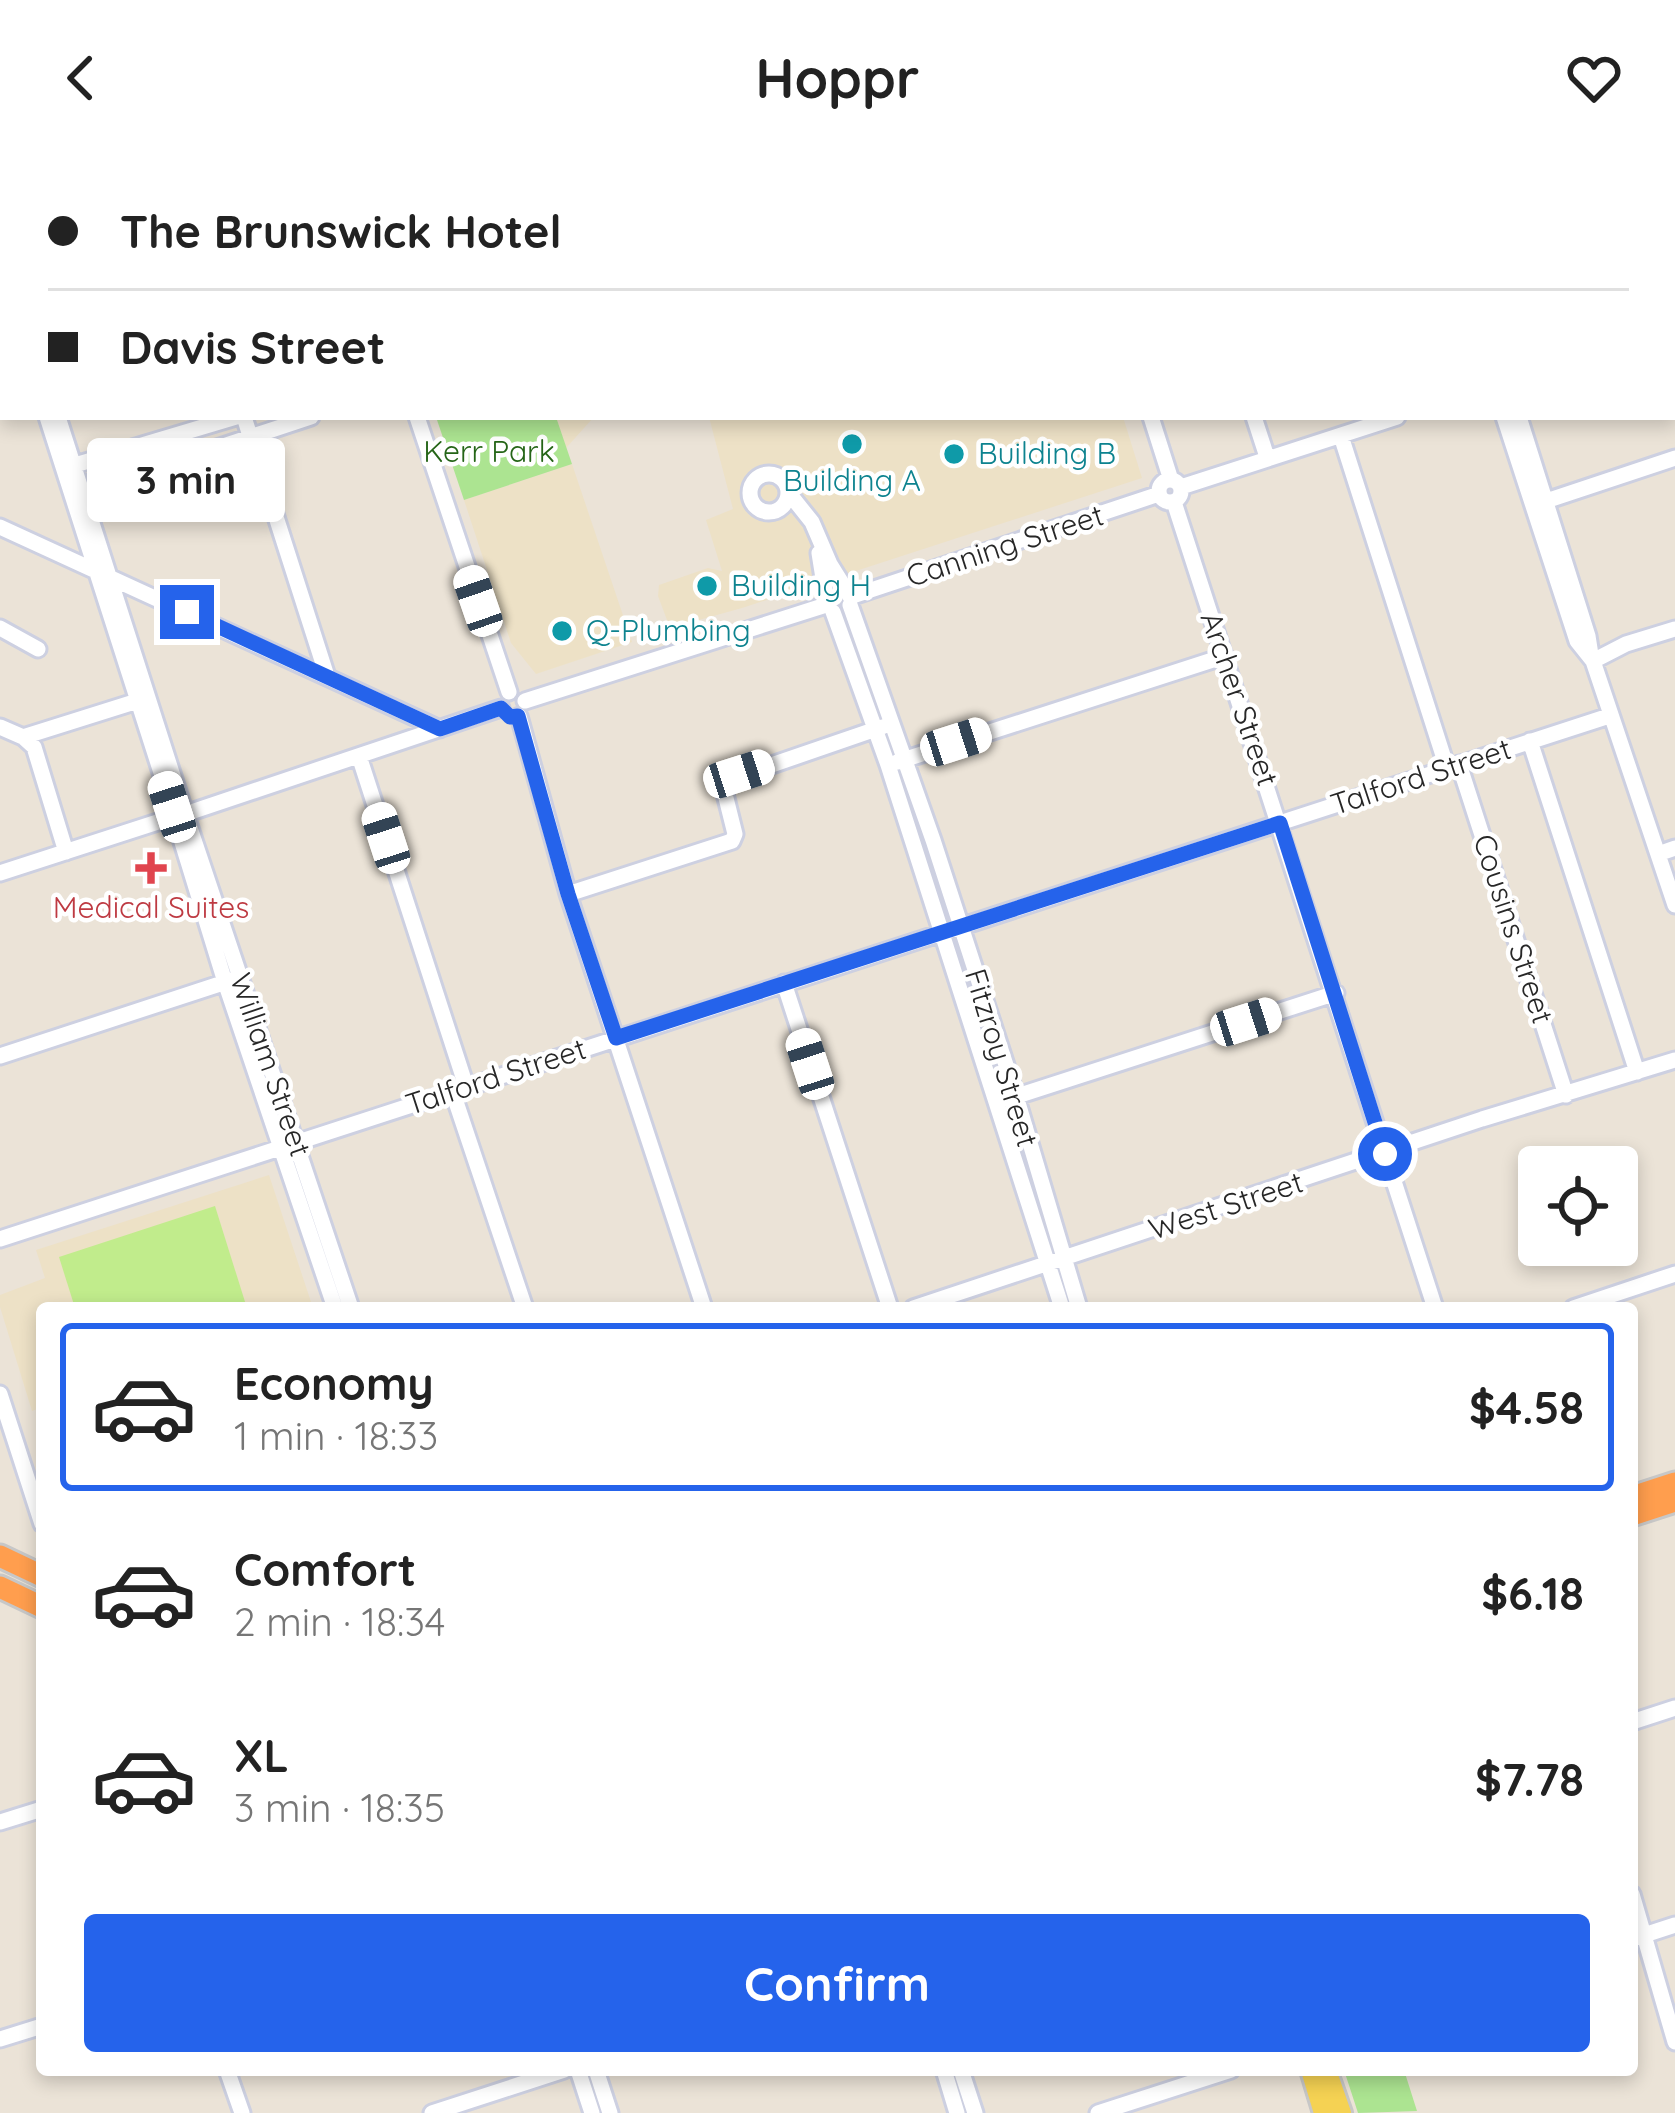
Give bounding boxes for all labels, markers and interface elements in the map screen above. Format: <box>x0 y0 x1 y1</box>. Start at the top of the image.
text: Hoppr <box>756 44 919 112</box>
icon: back <box>48 45 114 111</box>
icon: heart <box>1561 45 1627 111</box>
text: The Brunswick Hotel <box>120 203 562 259</box>
text: Davis Street <box>120 319 385 375</box>
marker: Building A <box>839 431 865 457</box>
park label: Kerr Park <box>423 432 555 470</box>
place label: Building B <box>978 434 1116 472</box>
callout: 3 min <box>88 438 286 522</box>
marker: Building B <box>941 441 967 467</box>
text: 3 min <box>136 455 236 504</box>
place label: Building A <box>783 461 921 499</box>
street label: Canning Street <box>901 495 1108 595</box>
car <box>449 561 507 641</box>
place label: Building H <box>731 566 871 604</box>
marker: Building H <box>694 573 720 599</box>
route end <box>160 585 214 639</box>
street label: Archer Street <box>1192 607 1287 791</box>
place label: Q-Plumbing <box>586 611 751 649</box>
marker: Q-Plumbing <box>549 618 575 644</box>
car <box>916 714 996 770</box>
street label: Talford Street <box>1326 729 1516 823</box>
car <box>699 746 779 802</box>
car <box>144 767 200 847</box>
car <box>358 798 414 878</box>
street label: Cousins Street <box>1465 829 1562 1028</box>
marker: Medical Suites <box>135 852 167 884</box>
place label: Medical Suites <box>53 888 249 926</box>
street label: Fitzroy Street <box>957 964 1047 1151</box>
street label: William Street <box>222 968 320 1161</box>
car <box>1206 994 1286 1050</box>
car <box>782 1024 838 1104</box>
street label: Talford Street <box>401 1029 591 1123</box>
route start <box>1358 1127 1412 1181</box>
map controls <box>1518 1146 1638 1266</box>
button: locate <box>1518 1146 1638 1266</box>
street label: West Street <box>1144 1162 1308 1248</box>
icon: car <box>90 1353 198 1461</box>
text: Economy <box>234 1355 434 1411</box>
text: $4.58 <box>1469 1379 1584 1435</box>
text: 1 min · 18:33 <box>234 1411 438 1460</box>
icon: car <box>90 1539 198 1647</box>
text: Comfort <box>234 1541 416 1597</box>
text: $6.18 <box>1481 1565 1584 1621</box>
text: 2 min · 18:34 <box>234 1597 445 1646</box>
icon: car <box>90 1725 198 1833</box>
text: XL <box>234 1727 289 1783</box>
text: $7.78 <box>1475 1751 1584 1807</box>
text: 3 min · 18:35 <box>234 1783 445 1832</box>
button: Confirm <box>84 1914 1590 2052</box>

